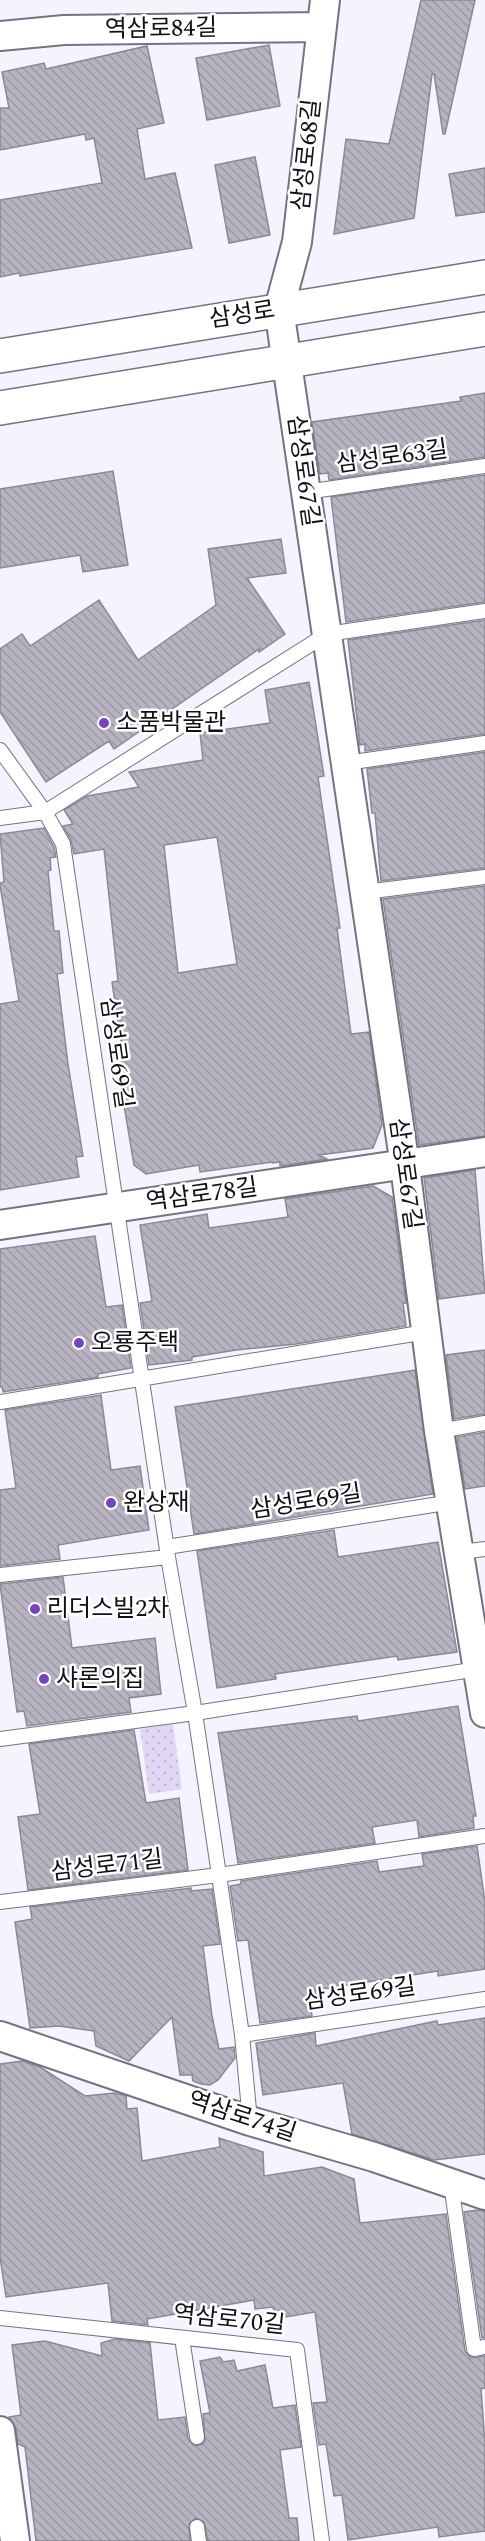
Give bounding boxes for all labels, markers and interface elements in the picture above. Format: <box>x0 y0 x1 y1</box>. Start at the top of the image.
street label: 역삼로84길 <box>105 10 217 48</box>
street label: 삼성로68길 <box>283 97 331 213</box>
street label: 삼성로 <box>206 292 278 338</box>
street label: 삼성로67길 <box>277 413 329 529</box>
street label: 삼성로63길 <box>334 431 450 483</box>
place label: 소품박물관 <box>116 705 226 741</box>
marker: 소품박물관 <box>97 716 111 730</box>
street label: 삼성로69길 <box>90 995 142 1111</box>
street label: 삼성로67길 <box>379 1116 431 1232</box>
street label: 역삼로78길 <box>144 1169 260 1221</box>
place label: 오룡주택 <box>91 1325 179 1361</box>
marker: 오룡주택 <box>72 1336 86 1350</box>
street label: 삼성로69길 <box>248 1475 364 1529</box>
place label: 완상재 <box>123 1485 189 1521</box>
marker: 완상재 <box>104 1496 118 1510</box>
place label: 리더스빌2차 <box>47 1591 169 1627</box>
marker: 리더스빌2차 <box>28 1602 42 1616</box>
place label: 샤론의집 <box>56 1661 144 1697</box>
marker: 샤론의집 <box>37 1672 51 1686</box>
street label: 삼성로71길 <box>49 1841 165 1891</box>
street label: 삼성로69길 <box>302 1968 418 2020</box>
street label: 역삼로74길 <box>183 2083 301 2151</box>
street label: 역삼로70길 <box>171 2296 287 2344</box>

